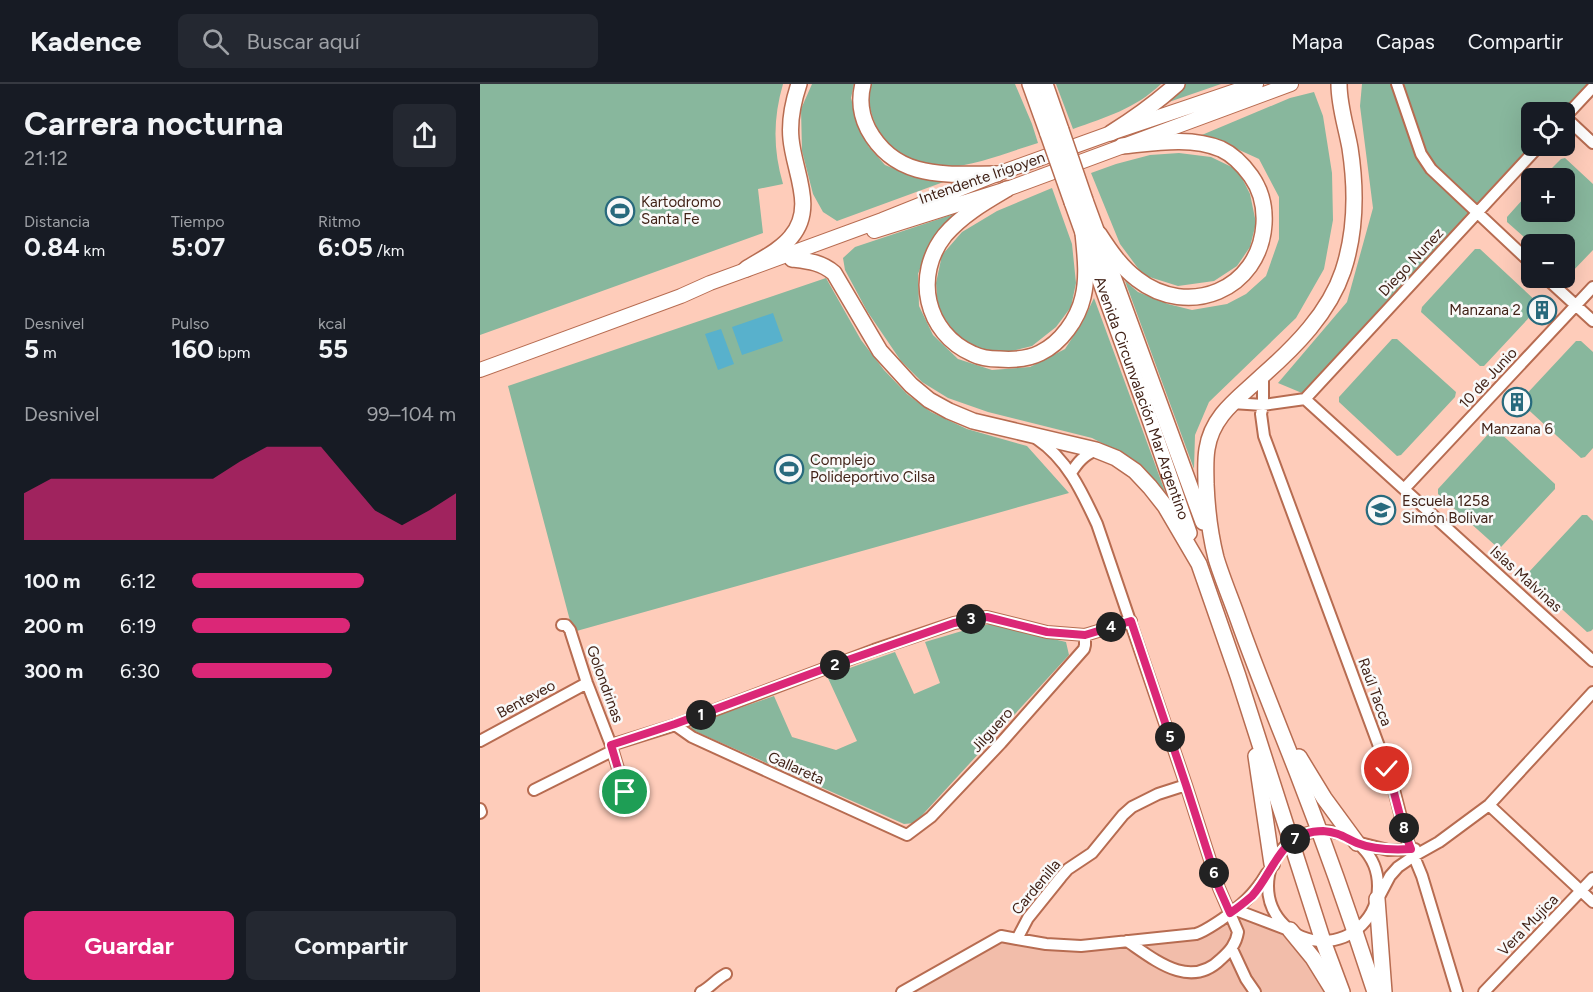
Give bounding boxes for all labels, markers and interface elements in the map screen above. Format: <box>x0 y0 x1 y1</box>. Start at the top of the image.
search box <box>178 14 598 68</box>
text: Kadence <box>30 24 142 58</box>
icon: search <box>199 25 232 58</box>
text: Buscar aquí <box>247 28 360 55</box>
text: Mapa <box>1291 29 1343 54</box>
text: Capas <box>1376 29 1435 54</box>
text: Compartir <box>1468 29 1563 54</box>
map controls <box>1521 102 1575 288</box>
button: locate <box>1521 102 1575 156</box>
text: Carrera nocturna <box>24 104 284 143</box>
button: share <box>393 104 456 167</box>
text: 21:12 <box>24 146 68 170</box>
street label: Intendente Irigoyen <box>917 148 1047 208</box>
button: + <box>1521 168 1575 222</box>
place label: Kartodromo Santa Fe <box>641 193 721 228</box>
sports icon: Kartodromo Santa Fe <box>604 195 636 227</box>
text: Distancia <box>24 212 90 231</box>
text: Tiempo <box>171 212 225 231</box>
text: Ritmo <box>318 212 361 231</box>
street label: Diego Nunez <box>1375 224 1447 300</box>
text: 0.84 <box>24 231 80 263</box>
text: 5:07 <box>171 231 225 263</box>
text: 6:05 <box>318 231 373 263</box>
button: − <box>1521 234 1575 288</box>
text: km <box>80 241 105 260</box>
text: /km <box>373 241 404 260</box>
street label: Avenida Circunvalación Mar Argentino <box>1090 274 1193 522</box>
building icon: Manzana 2 <box>1526 294 1558 326</box>
place label: Manzana 2 <box>1449 301 1521 319</box>
text: Desnivel <box>24 314 84 333</box>
text: Pulso <box>171 314 209 333</box>
text: kcal <box>318 314 346 333</box>
text: 5 <box>24 333 39 365</box>
text: 160 <box>171 333 214 365</box>
text: 55 <box>318 333 348 365</box>
text: m <box>39 343 57 362</box>
text: bpm <box>214 343 250 362</box>
street label: 10 de Junio <box>1455 344 1521 412</box>
building icon: Manzana 6 <box>1501 386 1533 418</box>
text: Desnivel <box>24 402 99 426</box>
text: 99–104 m <box>367 402 456 426</box>
place label: Manzana 6 <box>1481 420 1553 438</box>
place label: Complejo Polideportivo Cilsa <box>810 451 935 486</box>
sports icon: Complejo Polideportivo Cilsa <box>773 453 805 485</box>
place label: Escuela 1258 Simón Bolivar <box>1402 492 1493 527</box>
school or university icon: Escuela 1258 Simón Bolivar <box>1365 494 1397 526</box>
street label: Islas Malvinas <box>1486 542 1566 616</box>
text: 100 m <box>24 569 81 593</box>
text: 6:12 <box>120 569 156 593</box>
pin: 3 <box>956 604 986 634</box>
text: 3 <box>967 609 975 628</box>
pin: 4 <box>1096 612 1126 642</box>
text: 200 m <box>24 614 84 638</box>
text: 6:19 <box>120 614 156 638</box>
text: 4 <box>1106 617 1116 636</box>
street label: Golondrinas <box>583 643 627 725</box>
pin: 2 <box>820 650 850 680</box>
text: 2 <box>830 655 840 674</box>
street label: Raúl Tacca <box>1354 655 1396 729</box>
text: 300 m <box>24 659 83 683</box>
text: 6:30 <box>120 659 160 683</box>
street label: Benteveo <box>494 676 559 722</box>
pin: 1 <box>686 700 716 730</box>
street label: Jilguero <box>967 704 1017 756</box>
text: 1 <box>698 705 704 724</box>
pin: 5 <box>1155 722 1185 752</box>
text: 5 <box>1165 727 1175 746</box>
pin <box>1361 743 1412 794</box>
street label: Gallareta <box>765 748 827 788</box>
icon: check <box>1370 752 1403 785</box>
pin <box>599 766 650 817</box>
icon: arrive <box>608 775 641 808</box>
pin: 8 <box>1389 813 1419 843</box>
text: 8 <box>1399 818 1409 837</box>
pin: 7 <box>1280 824 1310 854</box>
text: 7 <box>1291 829 1299 848</box>
street label: Cardenilla <box>1008 856 1064 918</box>
pin: 6 <box>1199 858 1229 888</box>
text: 6 <box>1209 863 1219 882</box>
street label: Vera Mujica <box>1494 890 1562 960</box>
button: Guardar <box>24 911 234 980</box>
button: Compartir <box>246 911 456 980</box>

